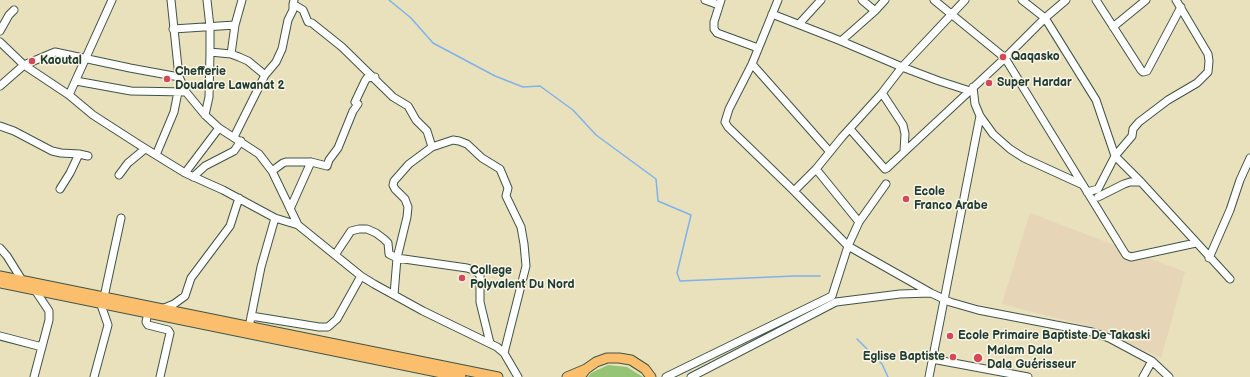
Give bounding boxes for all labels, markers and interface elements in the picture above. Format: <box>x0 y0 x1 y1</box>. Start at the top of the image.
place label: Qaqasko <box>1011 50 1060 64</box>
marker: Qaqasko <box>998 52 1008 62</box>
place label: Kaoutal <box>40 54 82 68</box>
marker: Kaoutal <box>27 56 37 66</box>
place label: Chefferie Doualare Lawanat 2 <box>175 65 285 93</box>
marker: Chefferie Doualare Lawanat 2 <box>162 74 172 84</box>
place label: Super Hardar <box>997 76 1072 90</box>
marker: Super Hardar <box>984 78 994 88</box>
place label: Ecole Franco Arabe <box>914 185 988 213</box>
marker: Ecole Franco Arabe <box>901 194 911 204</box>
place label: College Polyvalent Du Nord <box>470 264 574 292</box>
marker: College Polyvalent Du Nord <box>457 273 467 283</box>
place label: Ecole Primaire Baptiste De Takaski <box>958 329 1150 343</box>
marker: Ecole Primaire Baptiste De Takaski <box>945 331 955 341</box>
place label: Malam Dala Dala Guérisseur <box>987 344 1076 372</box>
place label: Eglise Baptiste <box>863 350 945 364</box>
marker: Eglise Baptiste <box>948 352 958 362</box>
marker: Malam Dala Dala Guérisseur <box>972 352 984 364</box>

